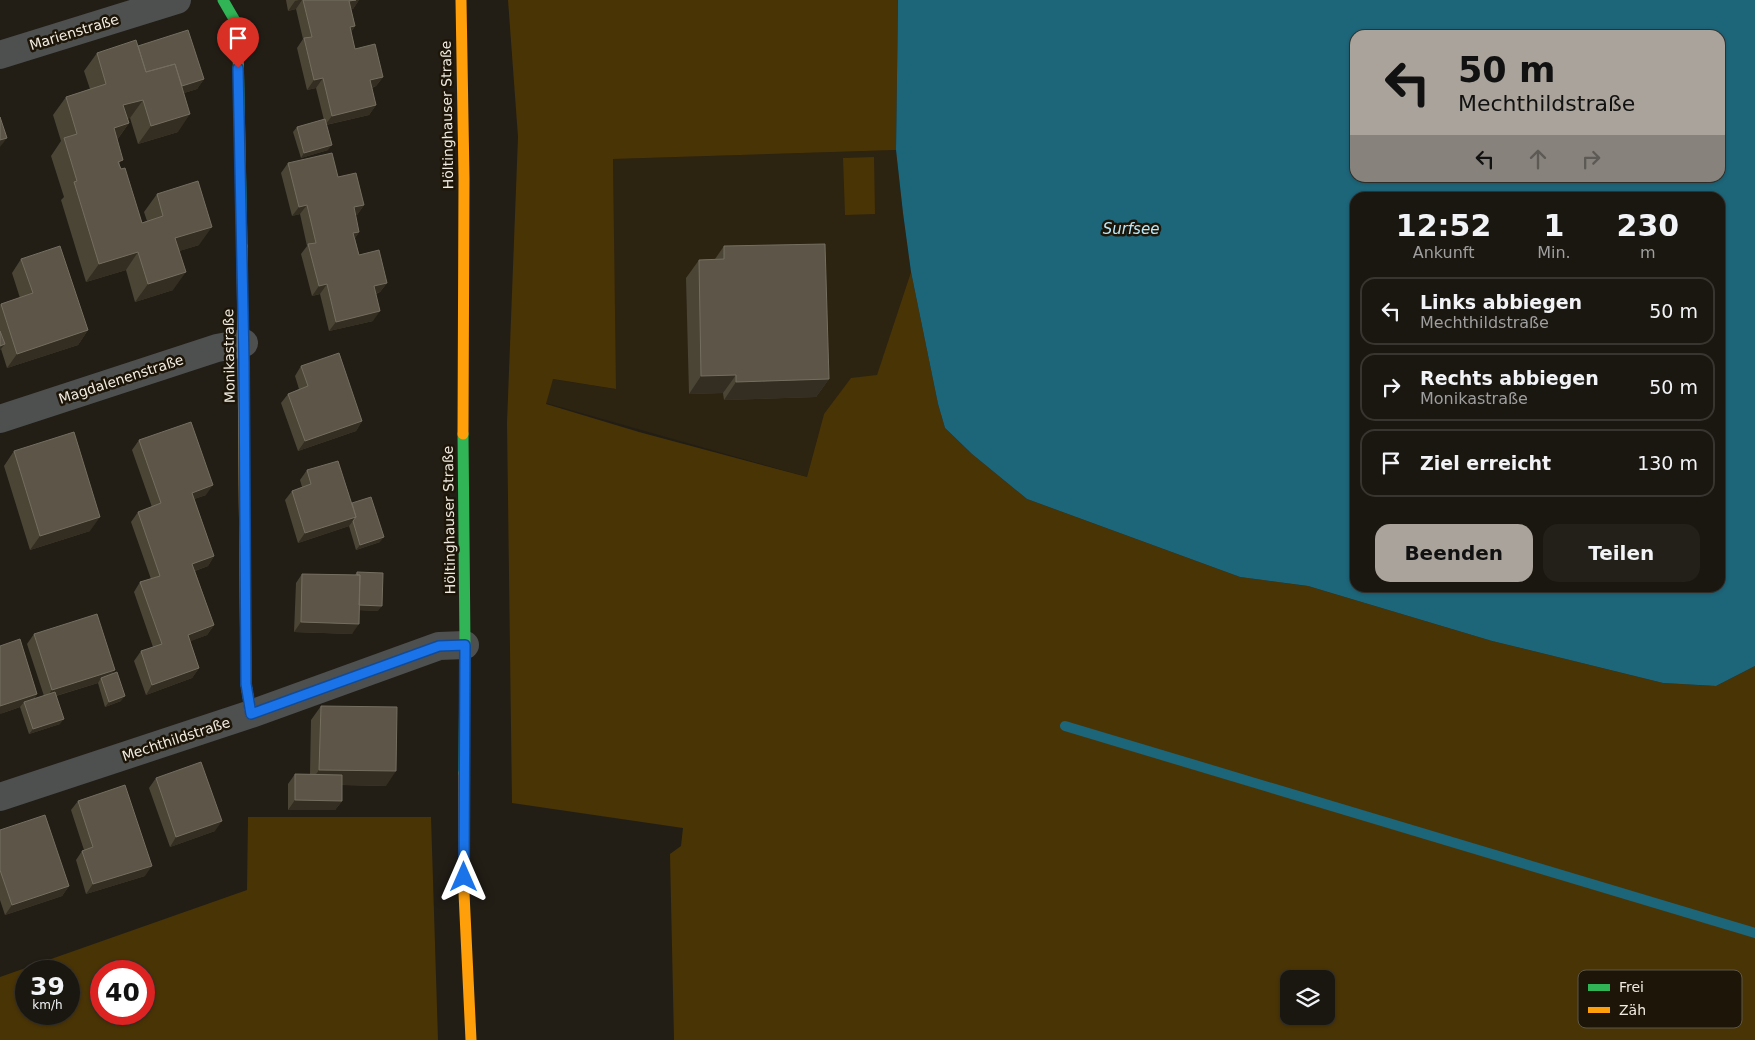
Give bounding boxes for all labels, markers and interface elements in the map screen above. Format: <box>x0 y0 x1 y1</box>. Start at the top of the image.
street label: Marienstraße <box>28 11 120 53</box>
pin <box>217 17 259 68</box>
icon: arrive <box>224 24 252 52</box>
street label: Höltinghauser Straße <box>438 41 456 189</box>
icon: left <box>1375 50 1440 115</box>
text: 50 m <box>1458 50 1555 90</box>
text: Mechthildstraße <box>1458 91 1635 116</box>
icon: left <box>1471 145 1499 173</box>
icon: ahead <box>1524 145 1552 173</box>
icon: right <box>1577 145 1605 173</box>
text: 12:52 <box>1396 208 1491 243</box>
text: 1 <box>1543 208 1564 243</box>
text: 230 <box>1617 208 1679 243</box>
water label: Surfsee <box>1103 220 1159 238</box>
text: Ankunft <box>1413 243 1474 262</box>
text: Min. <box>1537 243 1571 262</box>
text: m <box>1640 243 1656 262</box>
text: Links abbiegen <box>1420 291 1582 313</box>
icon: left <box>1377 297 1405 325</box>
text: 50 m <box>1649 300 1698 322</box>
street label: Monikastraße <box>220 309 238 403</box>
text: Mechthildstraße <box>1420 313 1549 332</box>
street label: Magdalenenstraße <box>57 351 185 407</box>
text: Rechts abbiegen <box>1420 367 1599 389</box>
icon: right <box>1377 373 1405 401</box>
text: 50 m <box>1649 376 1698 398</box>
text: Monikastraße <box>1420 389 1528 408</box>
street label: Höltinghauser Straße <box>440 446 458 594</box>
icon: arrive <box>1377 449 1405 477</box>
text: Ziel erreicht <box>1420 452 1551 474</box>
text: 130 m <box>1637 452 1698 474</box>
button: Beenden <box>1375 524 1533 582</box>
button: Teilen <box>1543 524 1700 582</box>
street label: Mechthildstraße <box>120 714 232 764</box>
position arrow <box>437 850 489 902</box>
speed limit sign: 40 <box>90 960 155 1025</box>
map controls <box>1280 970 1335 1025</box>
button: layers <box>1280 970 1335 1025</box>
legend <box>1578 970 1742 1028</box>
text: 39 <box>30 972 65 1001</box>
text: Frei <box>1619 979 1644 995</box>
text: km/h <box>32 998 63 1012</box>
text: Zäh <box>1619 1002 1646 1018</box>

